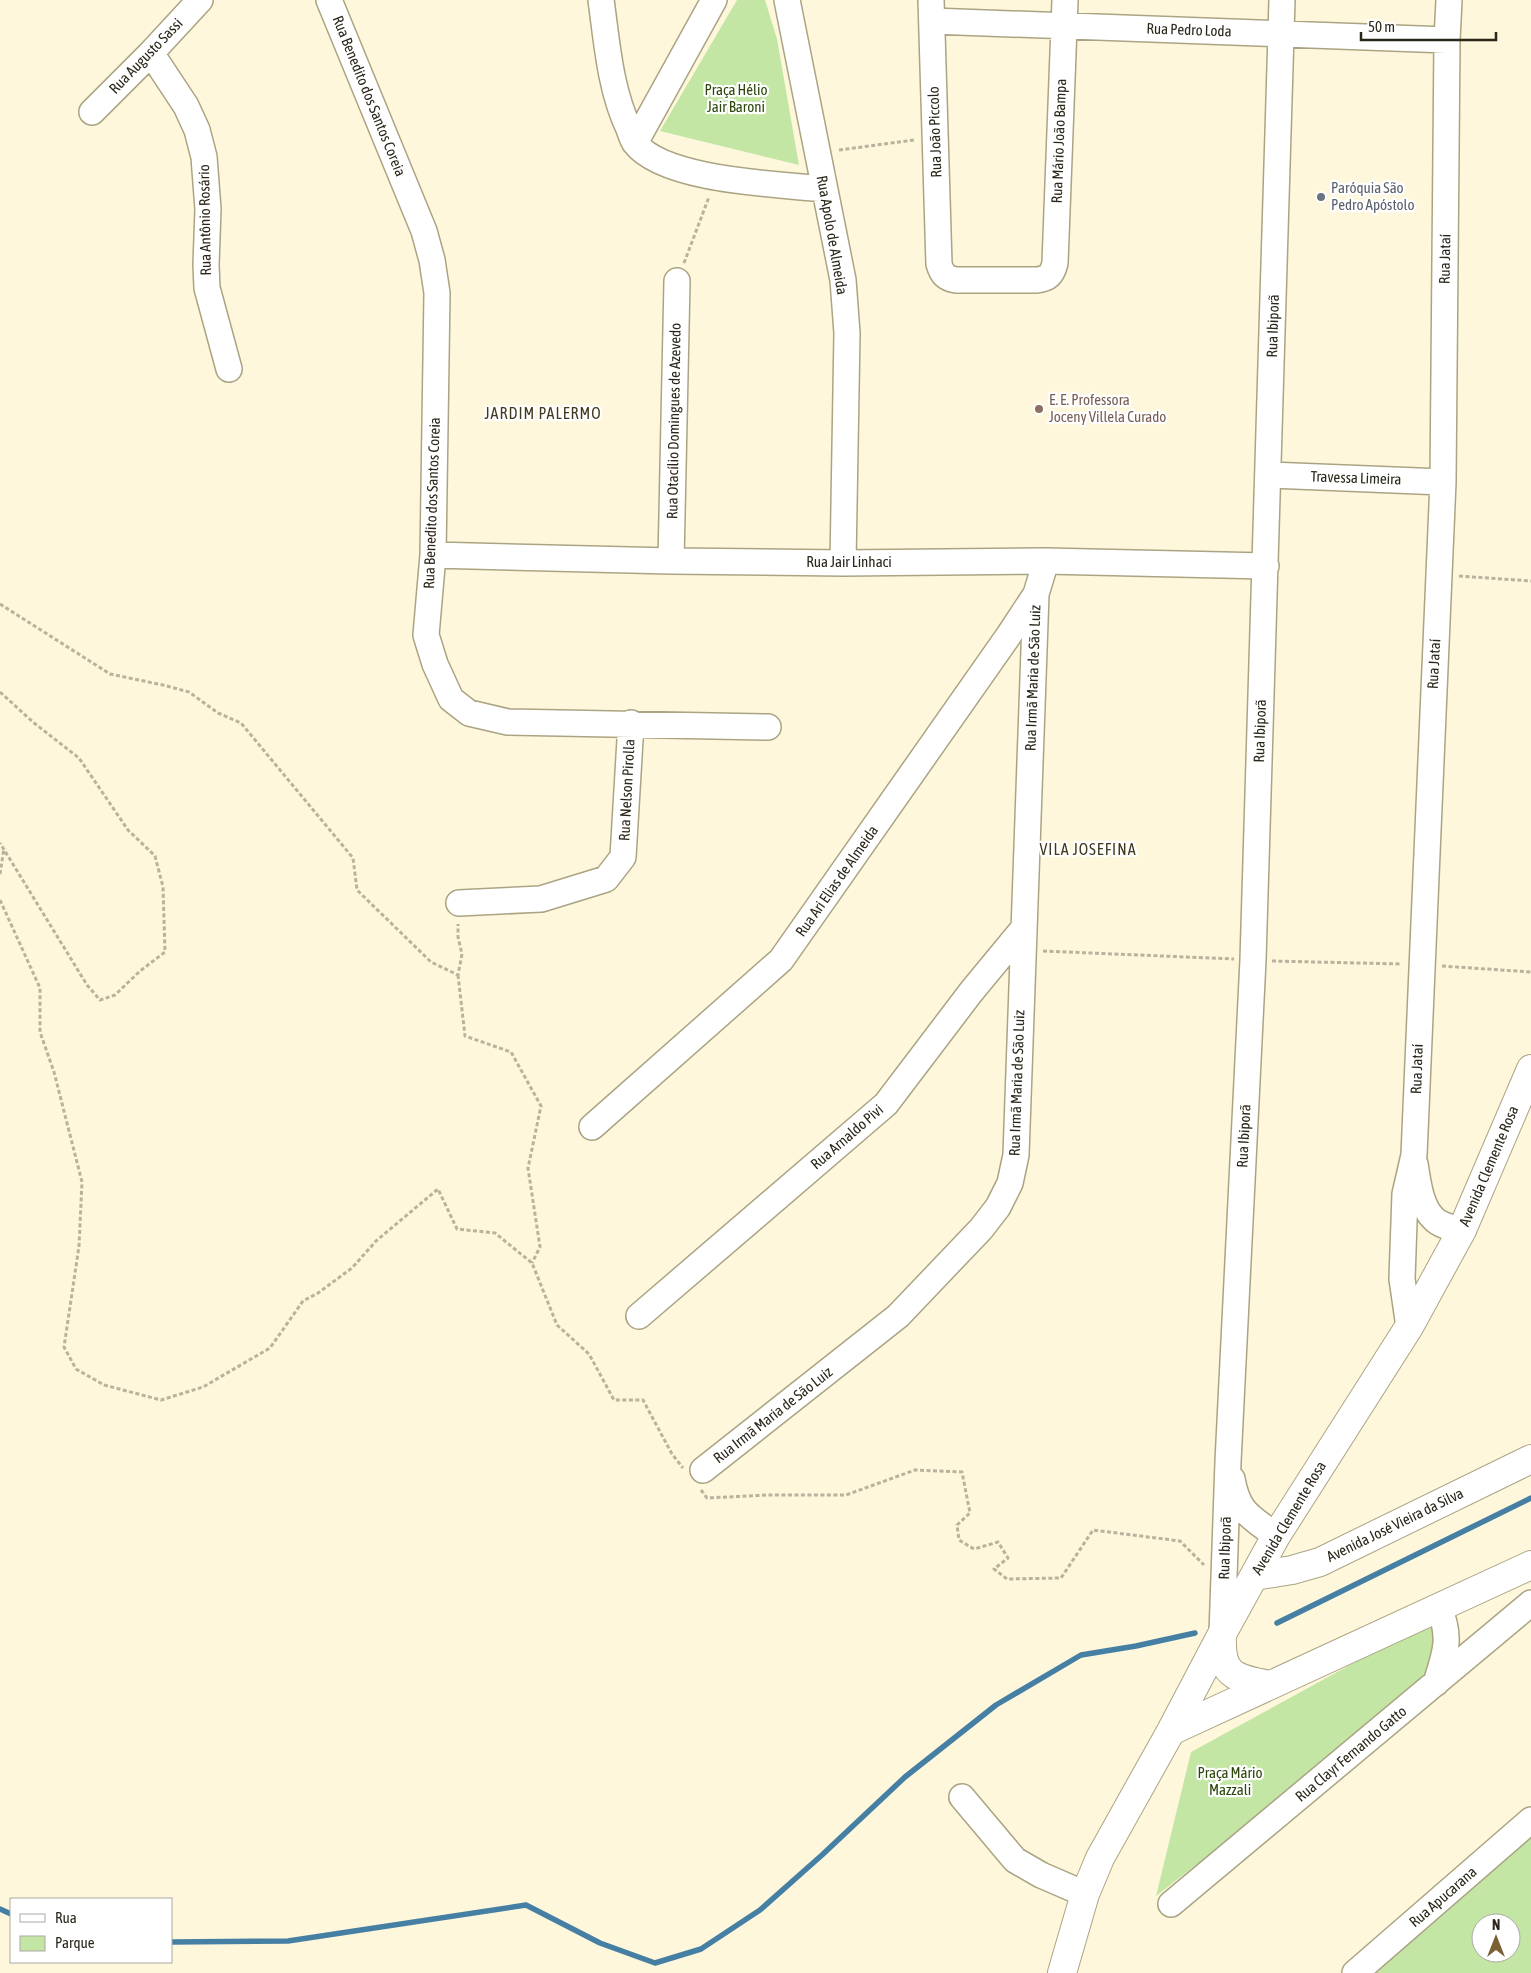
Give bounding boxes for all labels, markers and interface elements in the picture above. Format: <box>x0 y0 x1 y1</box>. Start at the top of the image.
scale bar <box>1361 10 1496 42</box>
street label: Rua Benedito dos Santos Coreia <box>329 13 409 179</box>
street label: Rua Augusto Sassi <box>106 15 186 97</box>
text: 50 m <box>1368 18 1395 35</box>
street label: Rua Pedro Loda <box>1146 20 1232 39</box>
street label: Rua Mário João Bampa <box>1048 78 1069 204</box>
park label: Praça Hélio Jair Baroni <box>704 81 768 115</box>
street label: Rua João Piccolo <box>924 86 945 178</box>
street label: Rua Antônio Rosário <box>195 164 214 276</box>
street label: Rua Apolo de Almeida <box>814 174 851 296</box>
place label: Paróquia São Pedro Apóstolo <box>1331 179 1414 213</box>
marker: Paróquia São Pedro Apóstolo <box>1315 191 1327 203</box>
street label: Rua Jataí <box>1436 233 1453 284</box>
street label: Rua Ibiporã <box>1263 294 1282 358</box>
street label: Rua Otacílio Domingues de Azevedo <box>663 323 684 519</box>
place label: E. E. Professora Joceny Villela Curado <box>1049 391 1166 425</box>
marker: E. E. Professora Joceny Villela Curado <box>1033 403 1045 415</box>
district label: JARDIM PALERMO <box>484 404 602 422</box>
street label: Rua Benedito dos Santos Coreia <box>420 417 443 589</box>
street label: Travessa Limeira <box>1310 467 1402 488</box>
street label: Rua Jair Linhaci <box>806 553 892 570</box>
street label: Rua Irmã Maria de São Luiz <box>1021 604 1044 751</box>
street label: Rua Jataí <box>1424 638 1443 690</box>
street label: Rua Ibiporã <box>1250 699 1269 763</box>
street label: Rua Nelson Pirolla <box>615 739 638 841</box>
street label: Rua Ari Elias de Almeida <box>792 822 881 940</box>
district label: VILA JOSEFINA <box>1040 840 1136 858</box>
street label: Rua Irmã Maria de São Luiz <box>1005 1009 1028 1156</box>
street label: Rua Jataí <box>1407 1043 1426 1094</box>
street label: Rua Arnaldo Pivi <box>807 1101 886 1173</box>
street label: Avenida Clemente Rosa <box>1455 1103 1522 1229</box>
street label: Rua Ibiporã <box>1233 1104 1254 1168</box>
street label: Rua Irmã Maria de São Luiz <box>710 1363 836 1466</box>
street label: Avenida Clemente Rosa <box>1248 1458 1329 1577</box>
street label: Avenida José Vieira da Silva <box>1324 1484 1466 1565</box>
street label: Rua Ibiporã <box>1215 1516 1234 1580</box>
street label: Rua Clayr Fernando Gatto <box>1292 1702 1410 1805</box>
park label: Praça Mário Mazzali <box>1198 1764 1262 1798</box>
street label: Rua Apucarana <box>1406 1863 1480 1930</box>
legend <box>10 1898 172 1963</box>
text: Rua <box>55 1909 77 1926</box>
north arrow <box>1471 1913 1521 1963</box>
text: N <box>1492 1917 1500 1933</box>
text: Parque <box>55 1934 95 1951</box>

